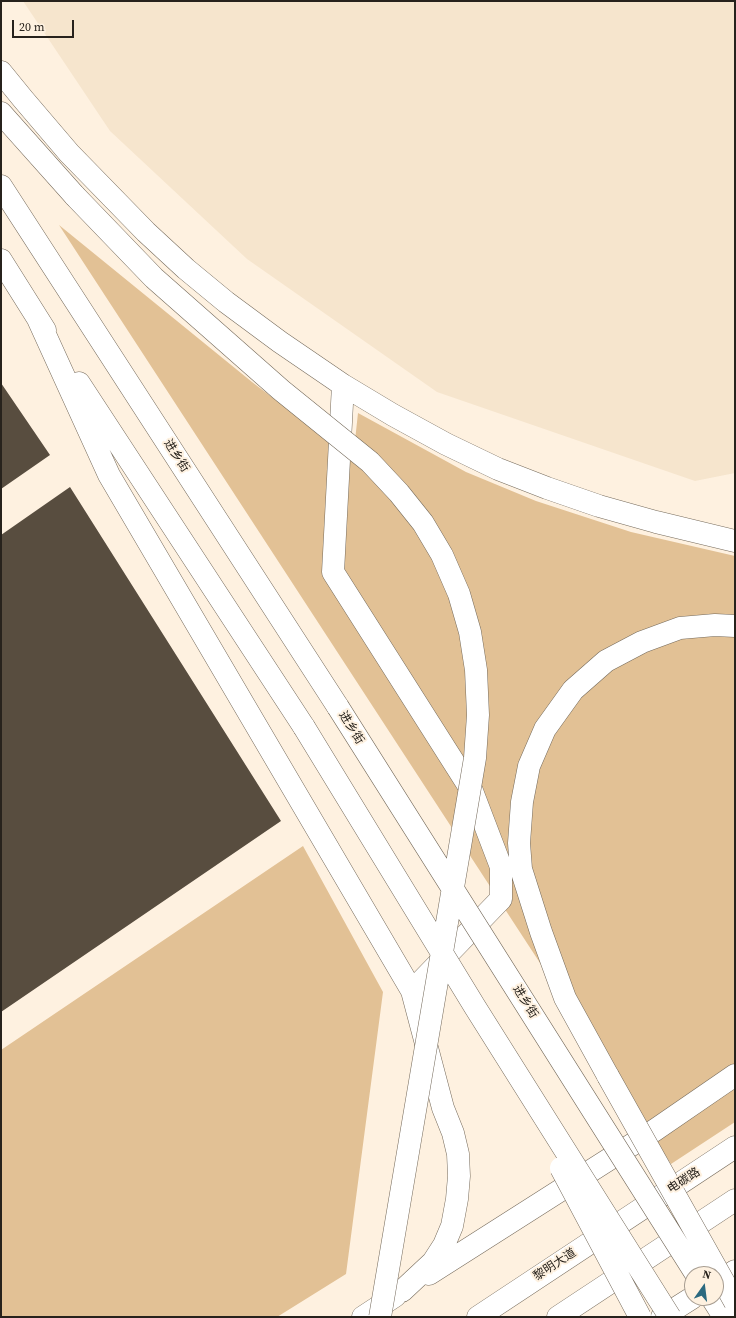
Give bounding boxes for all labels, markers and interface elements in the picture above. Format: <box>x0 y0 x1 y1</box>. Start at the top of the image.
scale bar <box>14 12 76 38</box>
text: 20 m <box>19 19 45 35</box>
street label: 进乡街 <box>160 437 192 475</box>
street label: 进乡街 <box>335 709 367 747</box>
street label: 进乡街 <box>509 983 541 1021</box>
street label: 电碳路 <box>665 1165 703 1197</box>
street label: 黎明大道 <box>531 1246 579 1284</box>
north arrow <box>684 1266 724 1306</box>
text: N <box>701 1267 712 1283</box>

